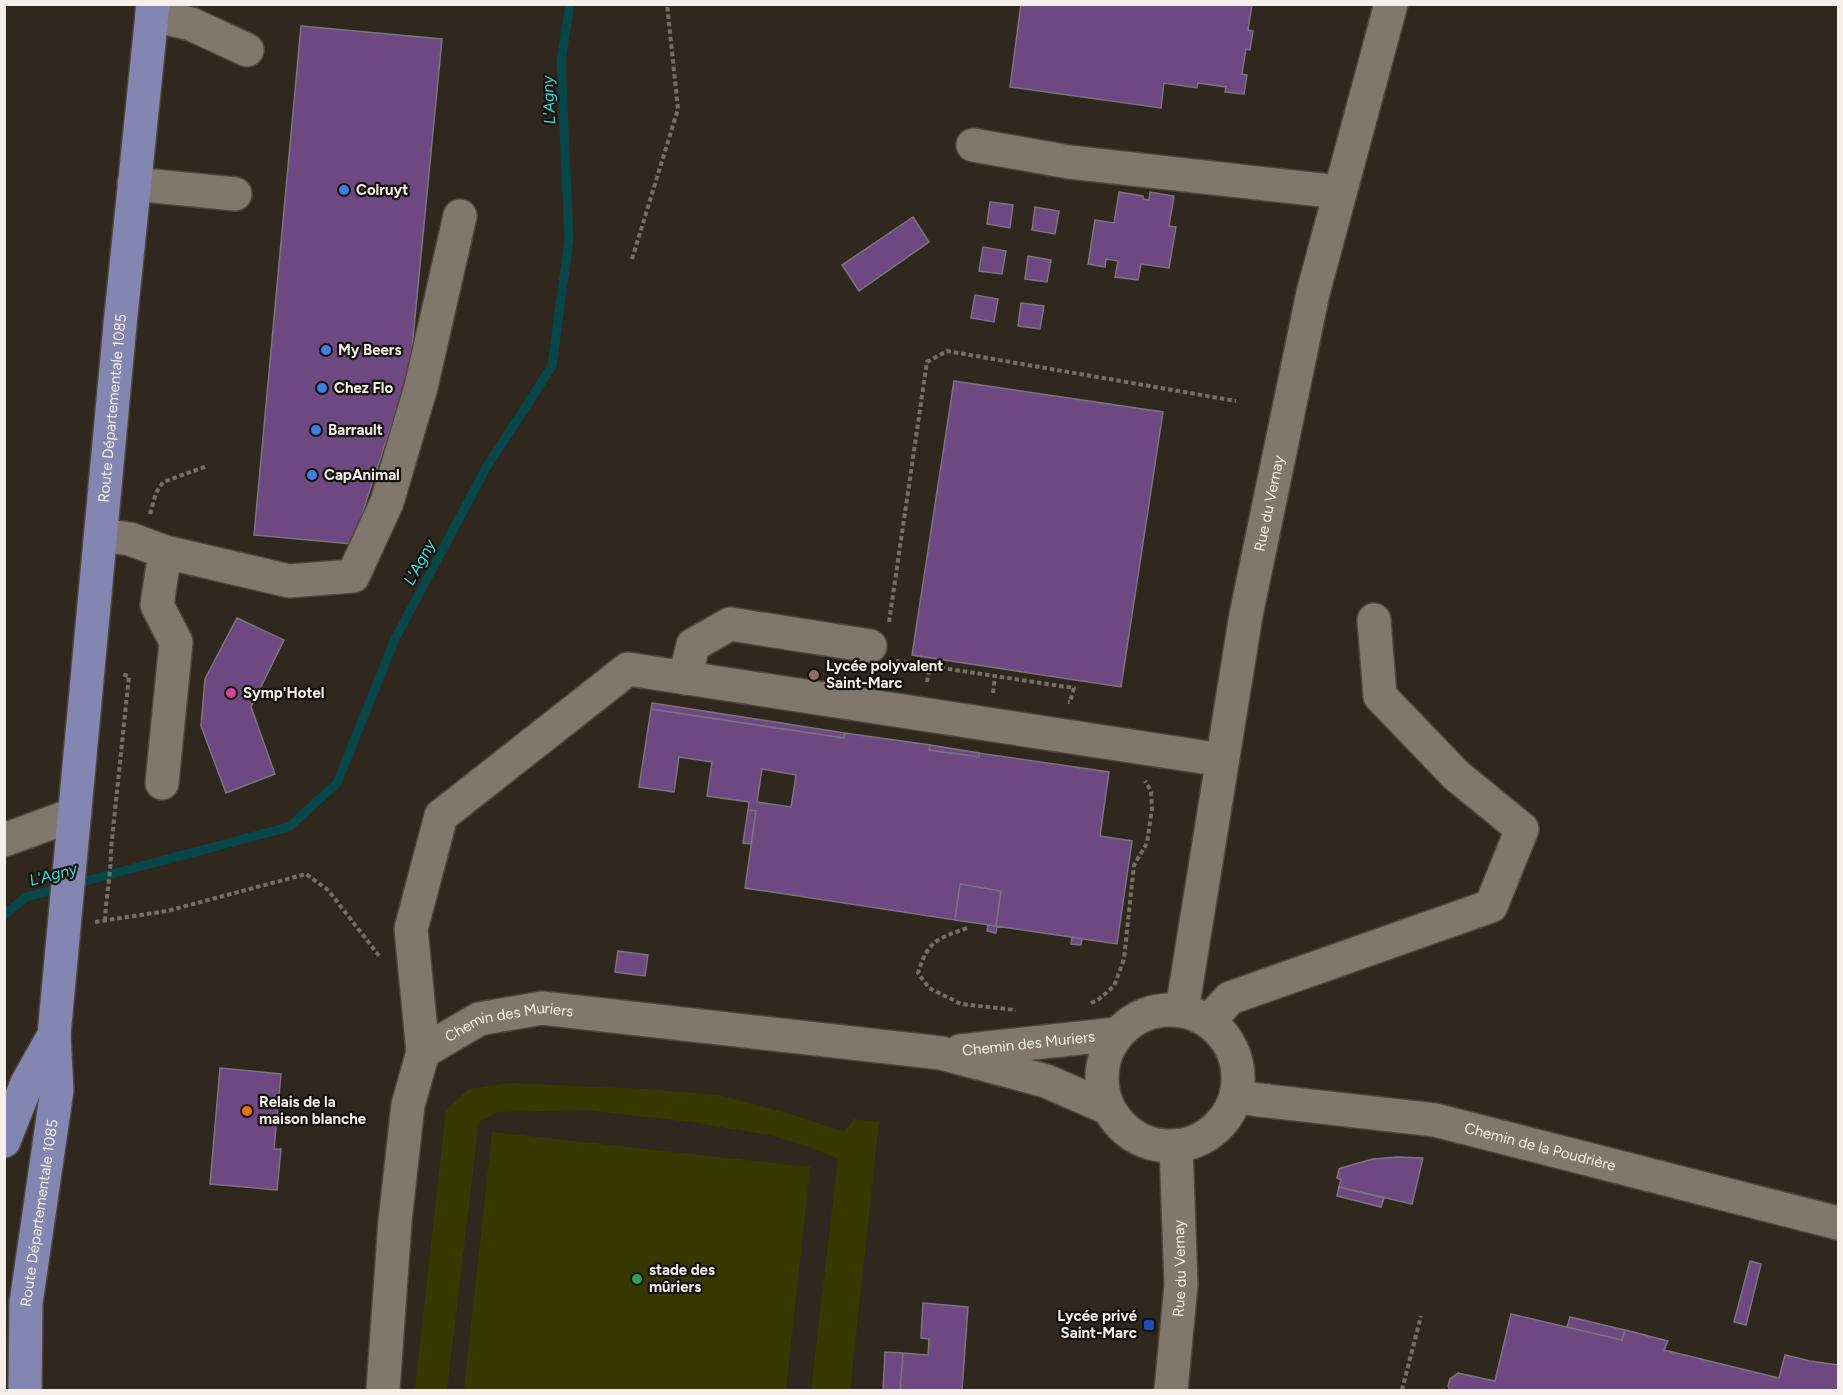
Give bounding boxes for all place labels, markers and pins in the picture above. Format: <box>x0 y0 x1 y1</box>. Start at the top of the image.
place label: Colruyt <box>356 181 408 199</box>
marker: Colruyt <box>337 183 351 197</box>
place label: My Beers <box>338 341 402 359</box>
marker: My Beers <box>319 343 333 357</box>
place label: Chez Flo <box>334 379 393 397</box>
marker: Chez Flo <box>315 381 329 395</box>
place label: Barrault <box>328 421 383 439</box>
marker: Barrault <box>309 423 323 437</box>
place label: CapAnimal <box>324 466 400 484</box>
marker: CapAnimal <box>305 468 319 482</box>
place label: Lycée polyvalent Saint-Marc <box>826 657 943 692</box>
marker: Lycée polyvalent Saint-Marc <box>807 668 821 682</box>
place label: Symp'Hotel <box>243 684 324 702</box>
marker: Symp'Hotel <box>224 686 238 700</box>
place label: Relais de la maison blanche <box>259 1093 367 1128</box>
marker: Relais de la maison blanche <box>240 1104 254 1118</box>
place label: stade des mûriers <box>649 1261 715 1296</box>
marker: stade des mûriers <box>630 1272 644 1286</box>
place label: Lycée privé Saint-Marc <box>1057 1307 1138 1342</box>
marker: Lycée privé Saint-Marc <box>1142 1318 1156 1332</box>

